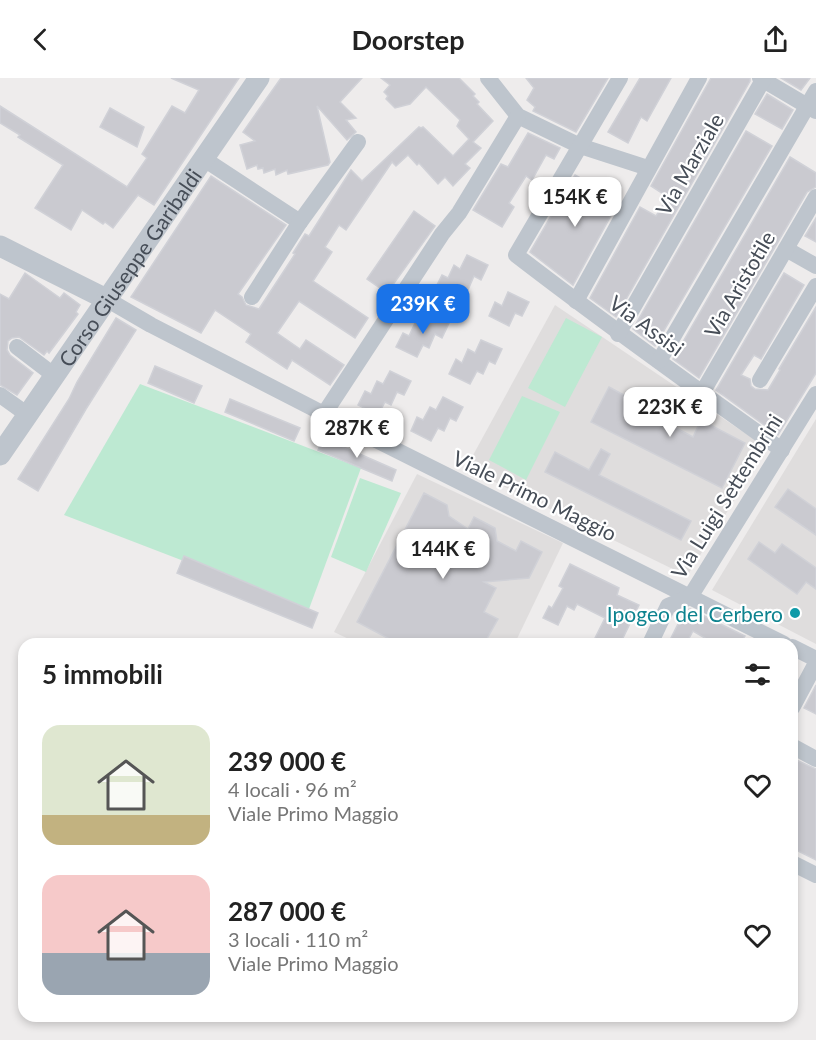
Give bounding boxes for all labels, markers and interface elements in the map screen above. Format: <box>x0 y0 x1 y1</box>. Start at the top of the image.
icon: back <box>24 23 57 56</box>
text: Doorstep <box>352 23 464 56</box>
icon: share <box>759 23 792 56</box>
street label: Via Marziale <box>650 109 728 219</box>
street label: Corso Giuseppe Garibaldi <box>52 163 206 371</box>
pin: 154K € <box>526 177 624 228</box>
text: 154K € <box>543 184 607 208</box>
street label: Via Aristotile <box>699 226 779 342</box>
pin: 239K € <box>374 284 472 335</box>
street label: Via Assisi <box>605 290 689 360</box>
text: 239K € <box>391 291 455 315</box>
pin: 223K € <box>621 387 719 438</box>
text: 223K € <box>638 394 702 418</box>
pin: 287K € <box>308 408 406 459</box>
street label: Via Luigi Settembrini <box>665 409 787 583</box>
text: 287K € <box>325 415 389 439</box>
street label: Viale Primo Maggio <box>449 445 621 546</box>
pin: 144K € <box>394 529 492 580</box>
text: 144K € <box>411 536 475 560</box>
place label: Ipogeo del Cerbero <box>607 601 783 626</box>
marker: Ipogeo del Cerbero <box>788 606 802 620</box>
text: 5 immobili <box>42 658 163 690</box>
icon: filters <box>741 658 774 691</box>
text: 239 000 € <box>228 745 346 777</box>
icon: home <box>90 749 162 821</box>
icon: heart <box>741 769 774 802</box>
text: 4 locali · 96 m² <box>228 777 357 801</box>
text: Viale Primo Maggio <box>228 801 399 825</box>
text: 287 000 € <box>228 895 346 927</box>
icon: home <box>90 899 162 971</box>
icon: heart <box>741 919 774 952</box>
text: 3 locali · 110 m² <box>228 927 368 951</box>
text: Viale Primo Maggio <box>228 951 399 975</box>

